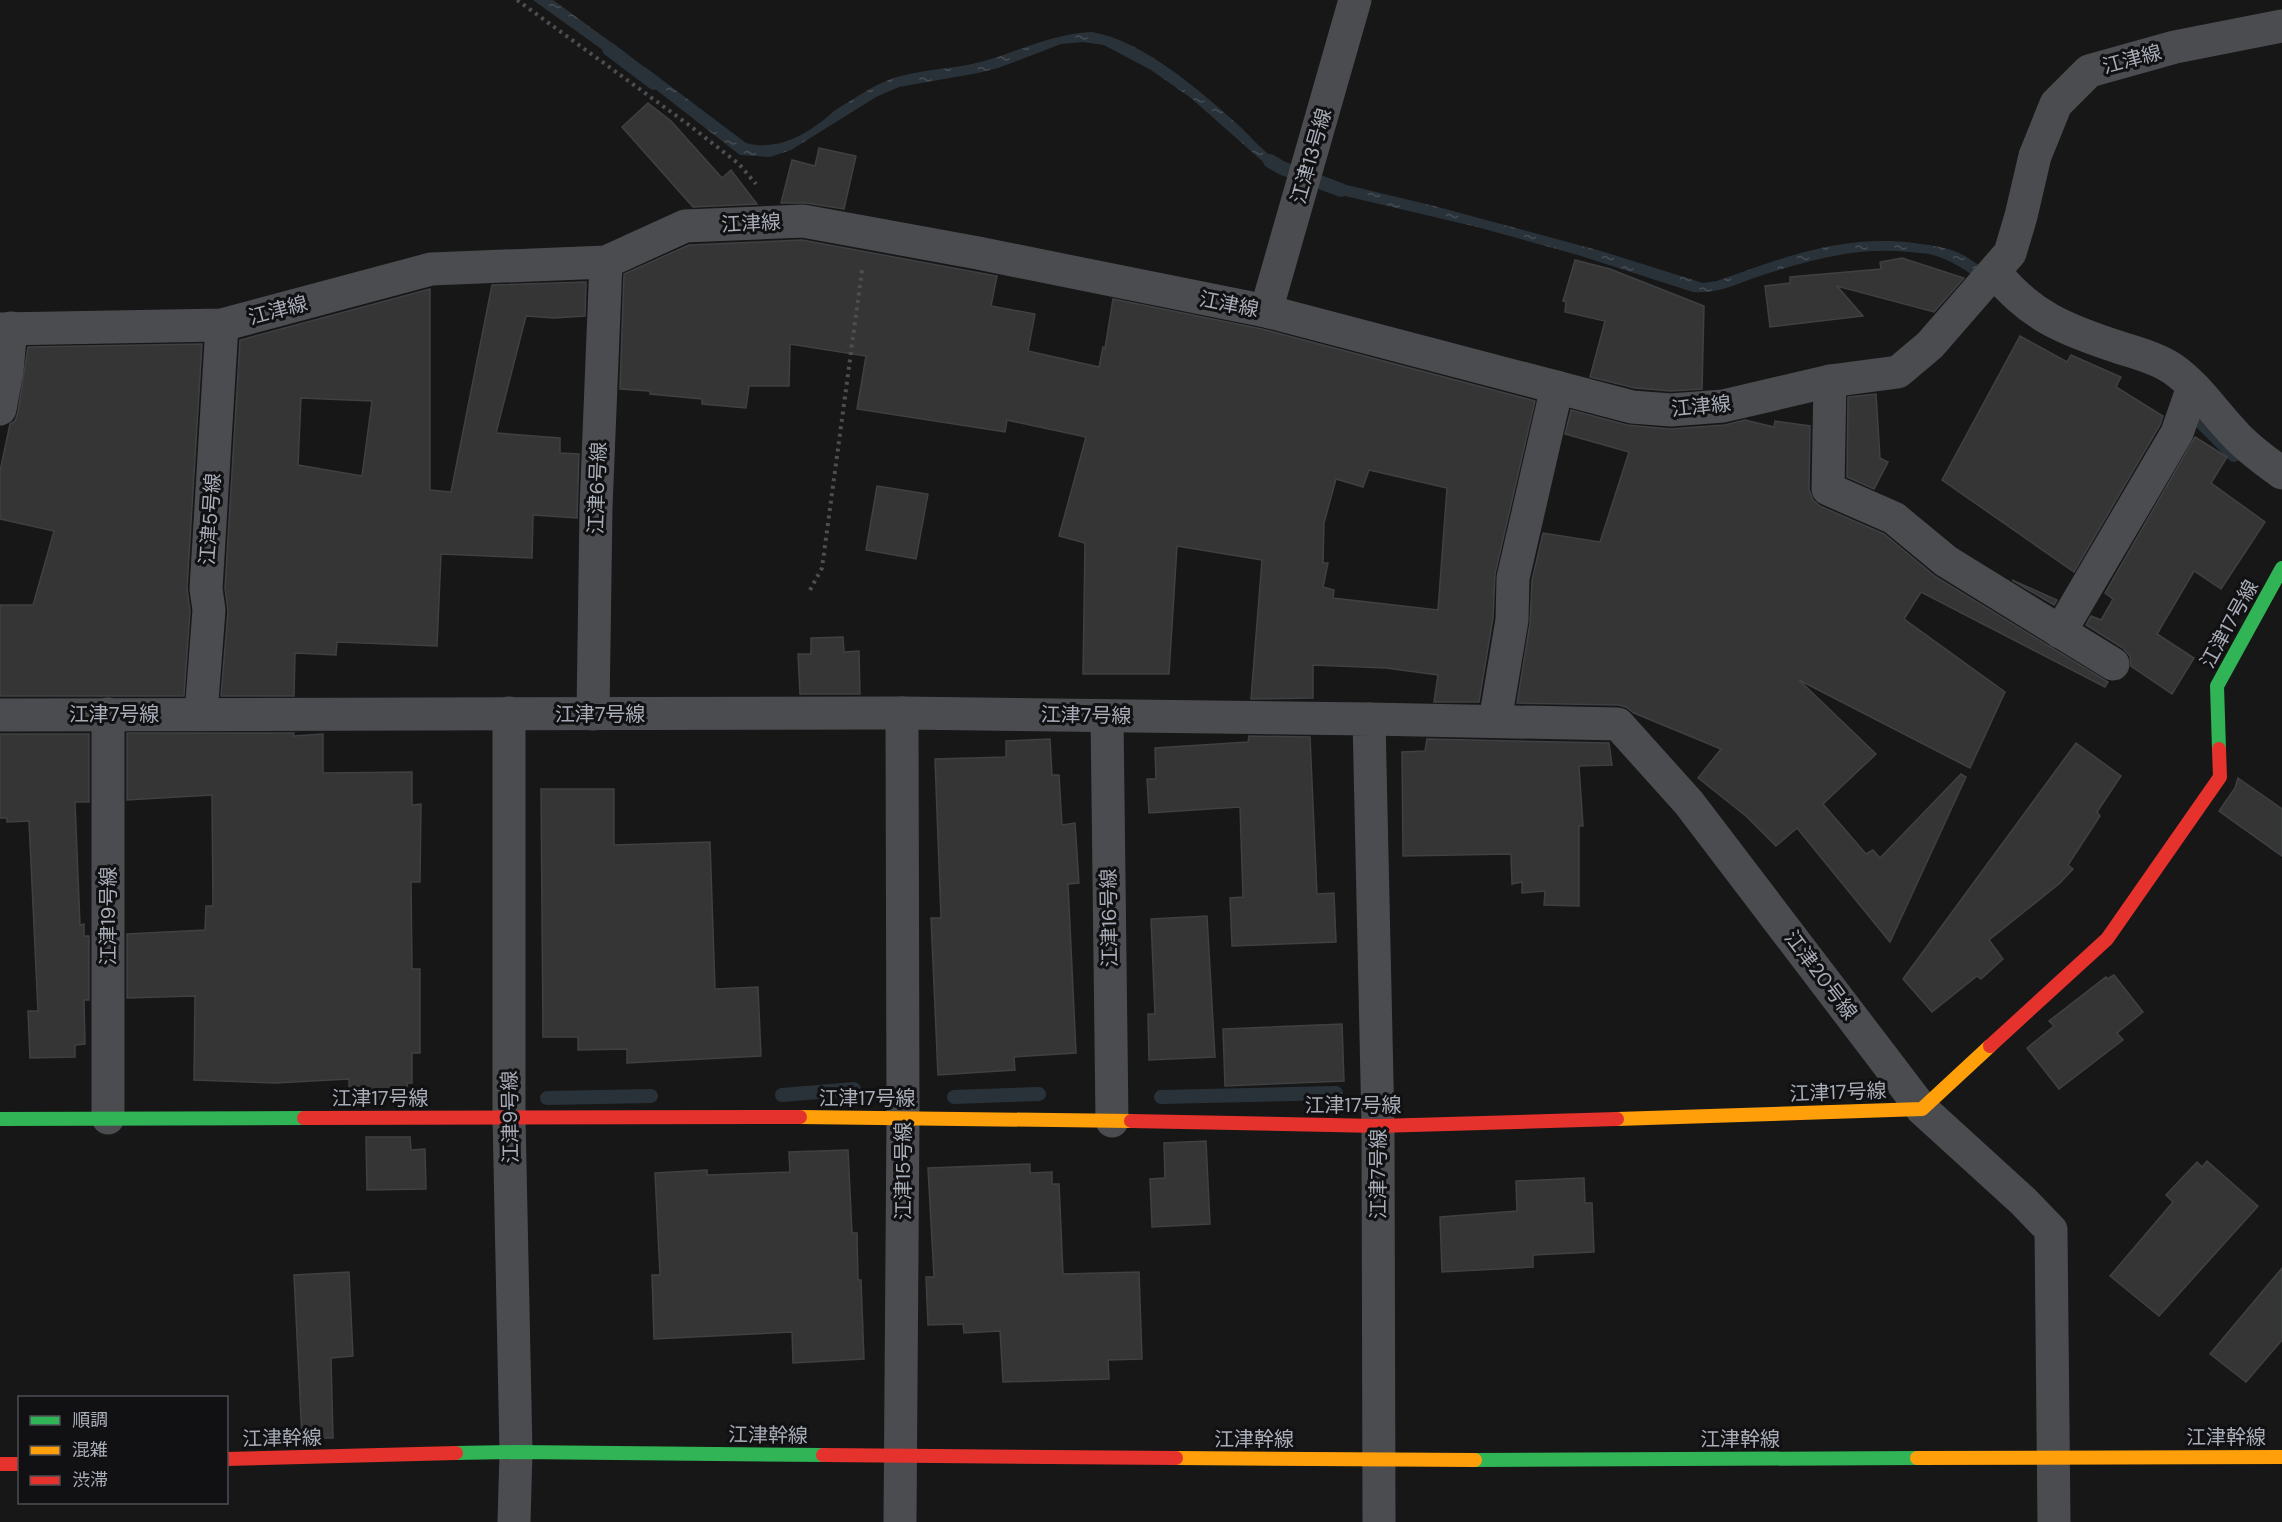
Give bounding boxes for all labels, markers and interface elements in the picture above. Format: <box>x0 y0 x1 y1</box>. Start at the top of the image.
street label: 江津線 <box>2100 39 2164 79</box>
street label: 江津13号線 <box>1285 105 1337 207</box>
street label: 江津線 <box>720 208 782 238</box>
street label: 江津線 <box>1197 286 1261 322</box>
street label: 江津線 <box>246 290 310 330</box>
street label: 江津線 <box>1670 390 1732 422</box>
street label: 江津6号線 <box>582 441 612 535</box>
street label: 江津5号線 <box>194 472 226 566</box>
street label: 江津17号線 <box>2194 575 2264 673</box>
street label: 江津7号線 <box>69 701 159 727</box>
street label: 江津7号線 <box>555 701 645 727</box>
street label: 江津7号線 <box>1040 701 1132 729</box>
street label: 江津19号線 <box>95 867 121 965</box>
street label: 江津16号線 <box>1095 868 1123 968</box>
street label: 江津20号線 <box>1779 925 1863 1025</box>
street label: 江津9号線 <box>496 1070 524 1164</box>
street label: 江津17号線 <box>1789 1077 1887 1107</box>
street label: 江津17号線 <box>332 1085 428 1111</box>
street label: 江津17号線 <box>819 1085 915 1111</box>
street label: 江津17号線 <box>1305 1092 1401 1118</box>
street label: 江津15号線 <box>890 1122 916 1220</box>
street label: 江津7号線 <box>1365 1129 1391 1219</box>
legend <box>18 1396 228 1504</box>
text: 順調 <box>72 1408 108 1432</box>
street label: 江津幹線 <box>728 1421 808 1449</box>
street label: 江津幹線 <box>242 1424 322 1452</box>
street label: 江津幹線 <box>2186 1424 2266 1450</box>
street label: 江津幹線 <box>1214 1426 1294 1452</box>
street label: 江津幹線 <box>1700 1426 1780 1452</box>
text: 混雑 <box>72 1438 108 1462</box>
text: 渋滞 <box>72 1468 108 1492</box>

